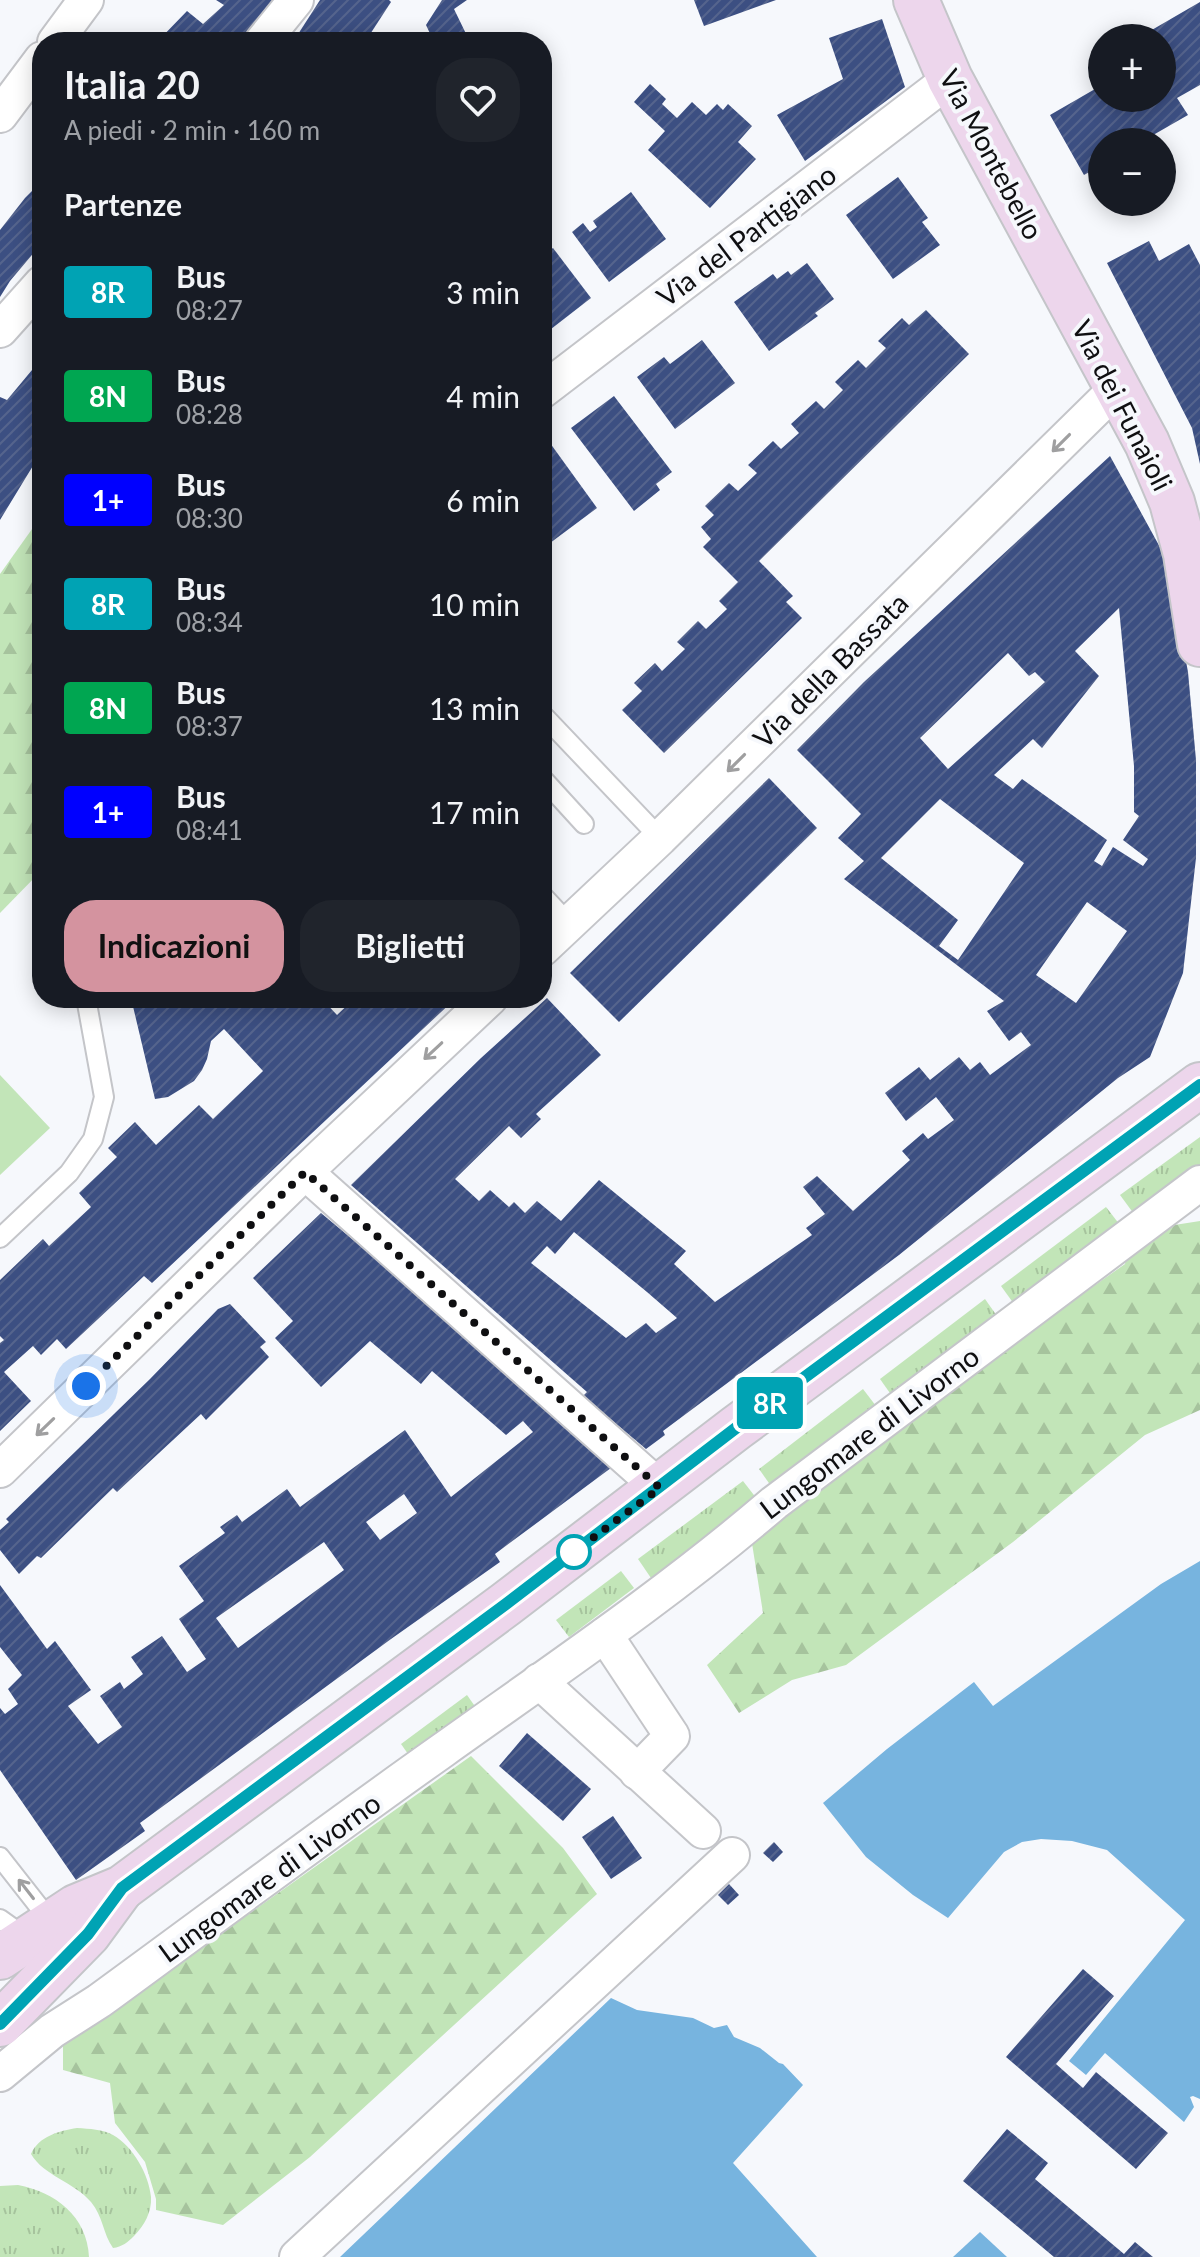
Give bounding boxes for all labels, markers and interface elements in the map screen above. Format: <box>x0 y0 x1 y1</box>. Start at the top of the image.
map controls <box>1088 24 1176 216</box>
button: + <box>1088 24 1176 112</box>
button: heart <box>436 58 520 142</box>
text: Italia 20 <box>64 61 200 107</box>
street label: Via Montebello <box>933 63 1051 245</box>
text: A piedi · 2 min · 160 m <box>64 114 320 146</box>
button: − <box>1088 128 1176 216</box>
street label: Via del Partigiano <box>650 157 842 313</box>
text: Partenze <box>64 186 182 222</box>
text: Bus <box>176 258 226 294</box>
text: 3 min <box>446 274 520 310</box>
text: 8R <box>91 275 125 309</box>
text: 08:27 <box>176 294 243 326</box>
street label: Via dei Funaioli <box>1065 314 1181 496</box>
text: Bus <box>176 362 226 398</box>
text: 4 min <box>446 378 520 414</box>
text: 8N <box>89 379 127 413</box>
text: 08:28 <box>176 398 243 430</box>
one-way arrow <box>1052 433 1071 452</box>
text: Bus <box>176 466 226 502</box>
text: 6 min <box>446 482 520 518</box>
text: 1+ <box>92 483 124 517</box>
text: 08:30 <box>176 502 243 534</box>
text: Bus <box>176 570 226 606</box>
street label: Via della Bassata <box>745 585 915 755</box>
text: 10 min <box>429 586 520 622</box>
text: 8R <box>91 587 125 621</box>
text: 08:34 <box>176 606 243 638</box>
text: Bus <box>176 674 226 710</box>
text: 13 min <box>429 690 520 726</box>
text: 8N <box>89 691 127 725</box>
text: 08:37 <box>176 710 243 742</box>
one-way arrow <box>727 753 746 772</box>
text: Bus <box>176 778 226 814</box>
text: 17 min <box>429 794 520 830</box>
text: 1+ <box>92 795 124 829</box>
text: 08:41 <box>176 814 243 846</box>
button: Indicazioni <box>64 900 284 992</box>
button: Biglietti <box>300 900 520 992</box>
one-way arrow <box>424 1042 444 1060</box>
street label: Lungomare di Livorno <box>753 1338 985 1526</box>
your location <box>66 1366 106 1406</box>
line badge: 8R <box>734 1377 806 1429</box>
text: 8R <box>753 1386 787 1420</box>
one-way arrow <box>35 1417 55 1436</box>
unlabelled marker <box>557 1535 591 1569</box>
street label: Lungomare di Livorno <box>151 1785 387 1969</box>
one-way arrow <box>18 1879 35 1900</box>

